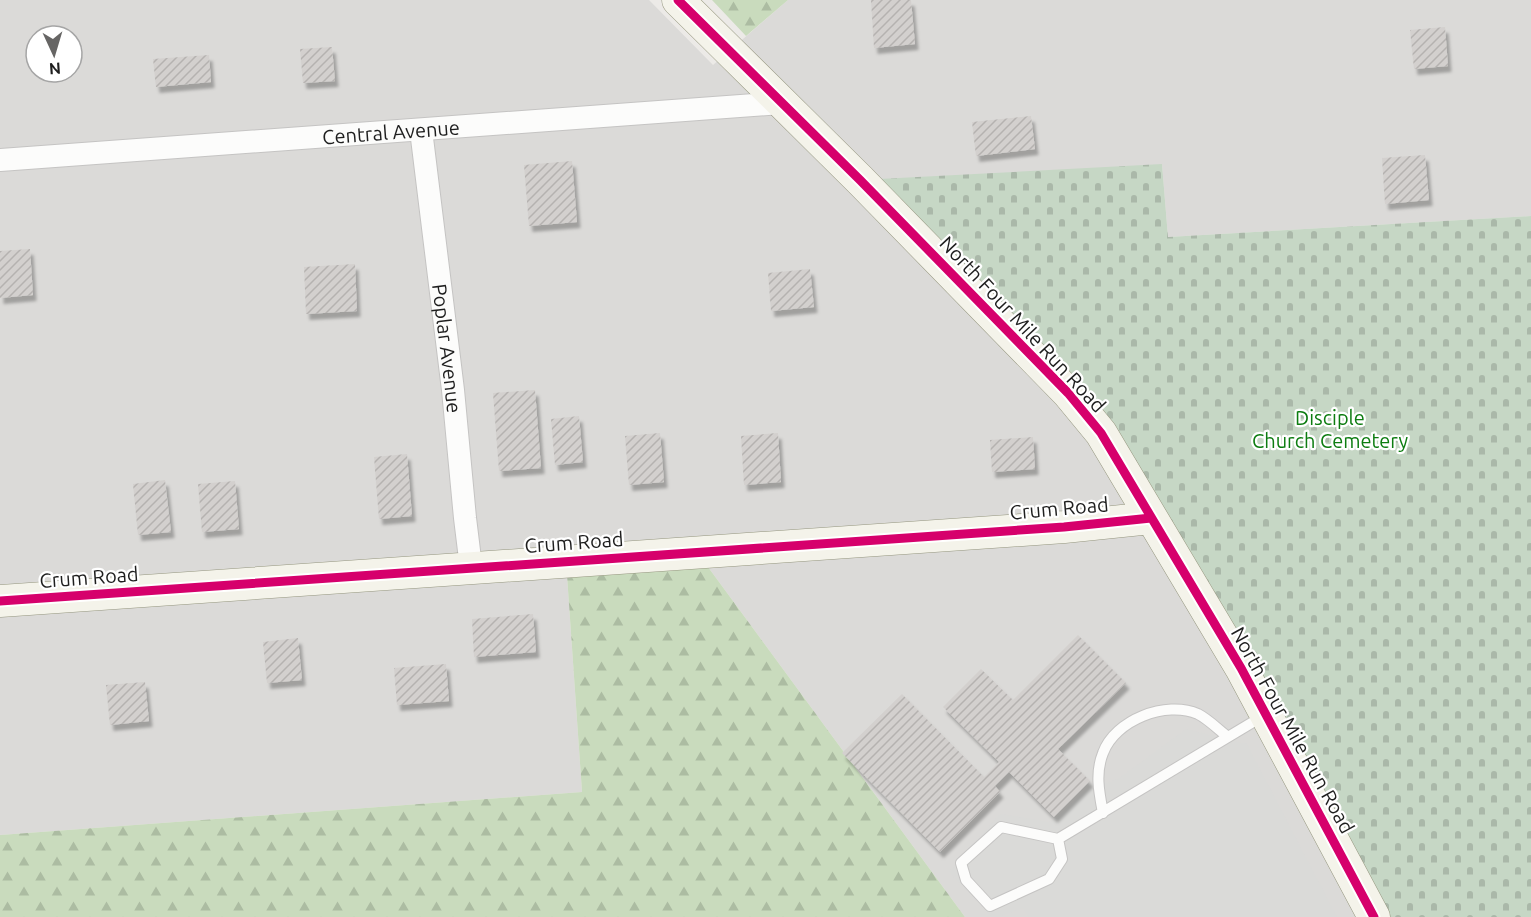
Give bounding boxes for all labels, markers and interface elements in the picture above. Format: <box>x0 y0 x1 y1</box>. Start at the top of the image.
north arrow <box>24 24 84 84</box>
text: N <box>48 60 62 78</box>
street label: Central Avenue <box>321 115 460 148</box>
street label: North Four Mile Run Road <box>935 231 1111 417</box>
street label: Poplar Avenue <box>429 282 467 414</box>
park label: Disciple Church Cemetery <box>1252 406 1408 452</box>
street label: Crum Road <box>1009 492 1109 524</box>
street label: Crum Road <box>524 527 624 557</box>
street label: Crum Road <box>39 562 139 592</box>
street label: North Four Mile Run Road <box>1227 623 1359 837</box>

